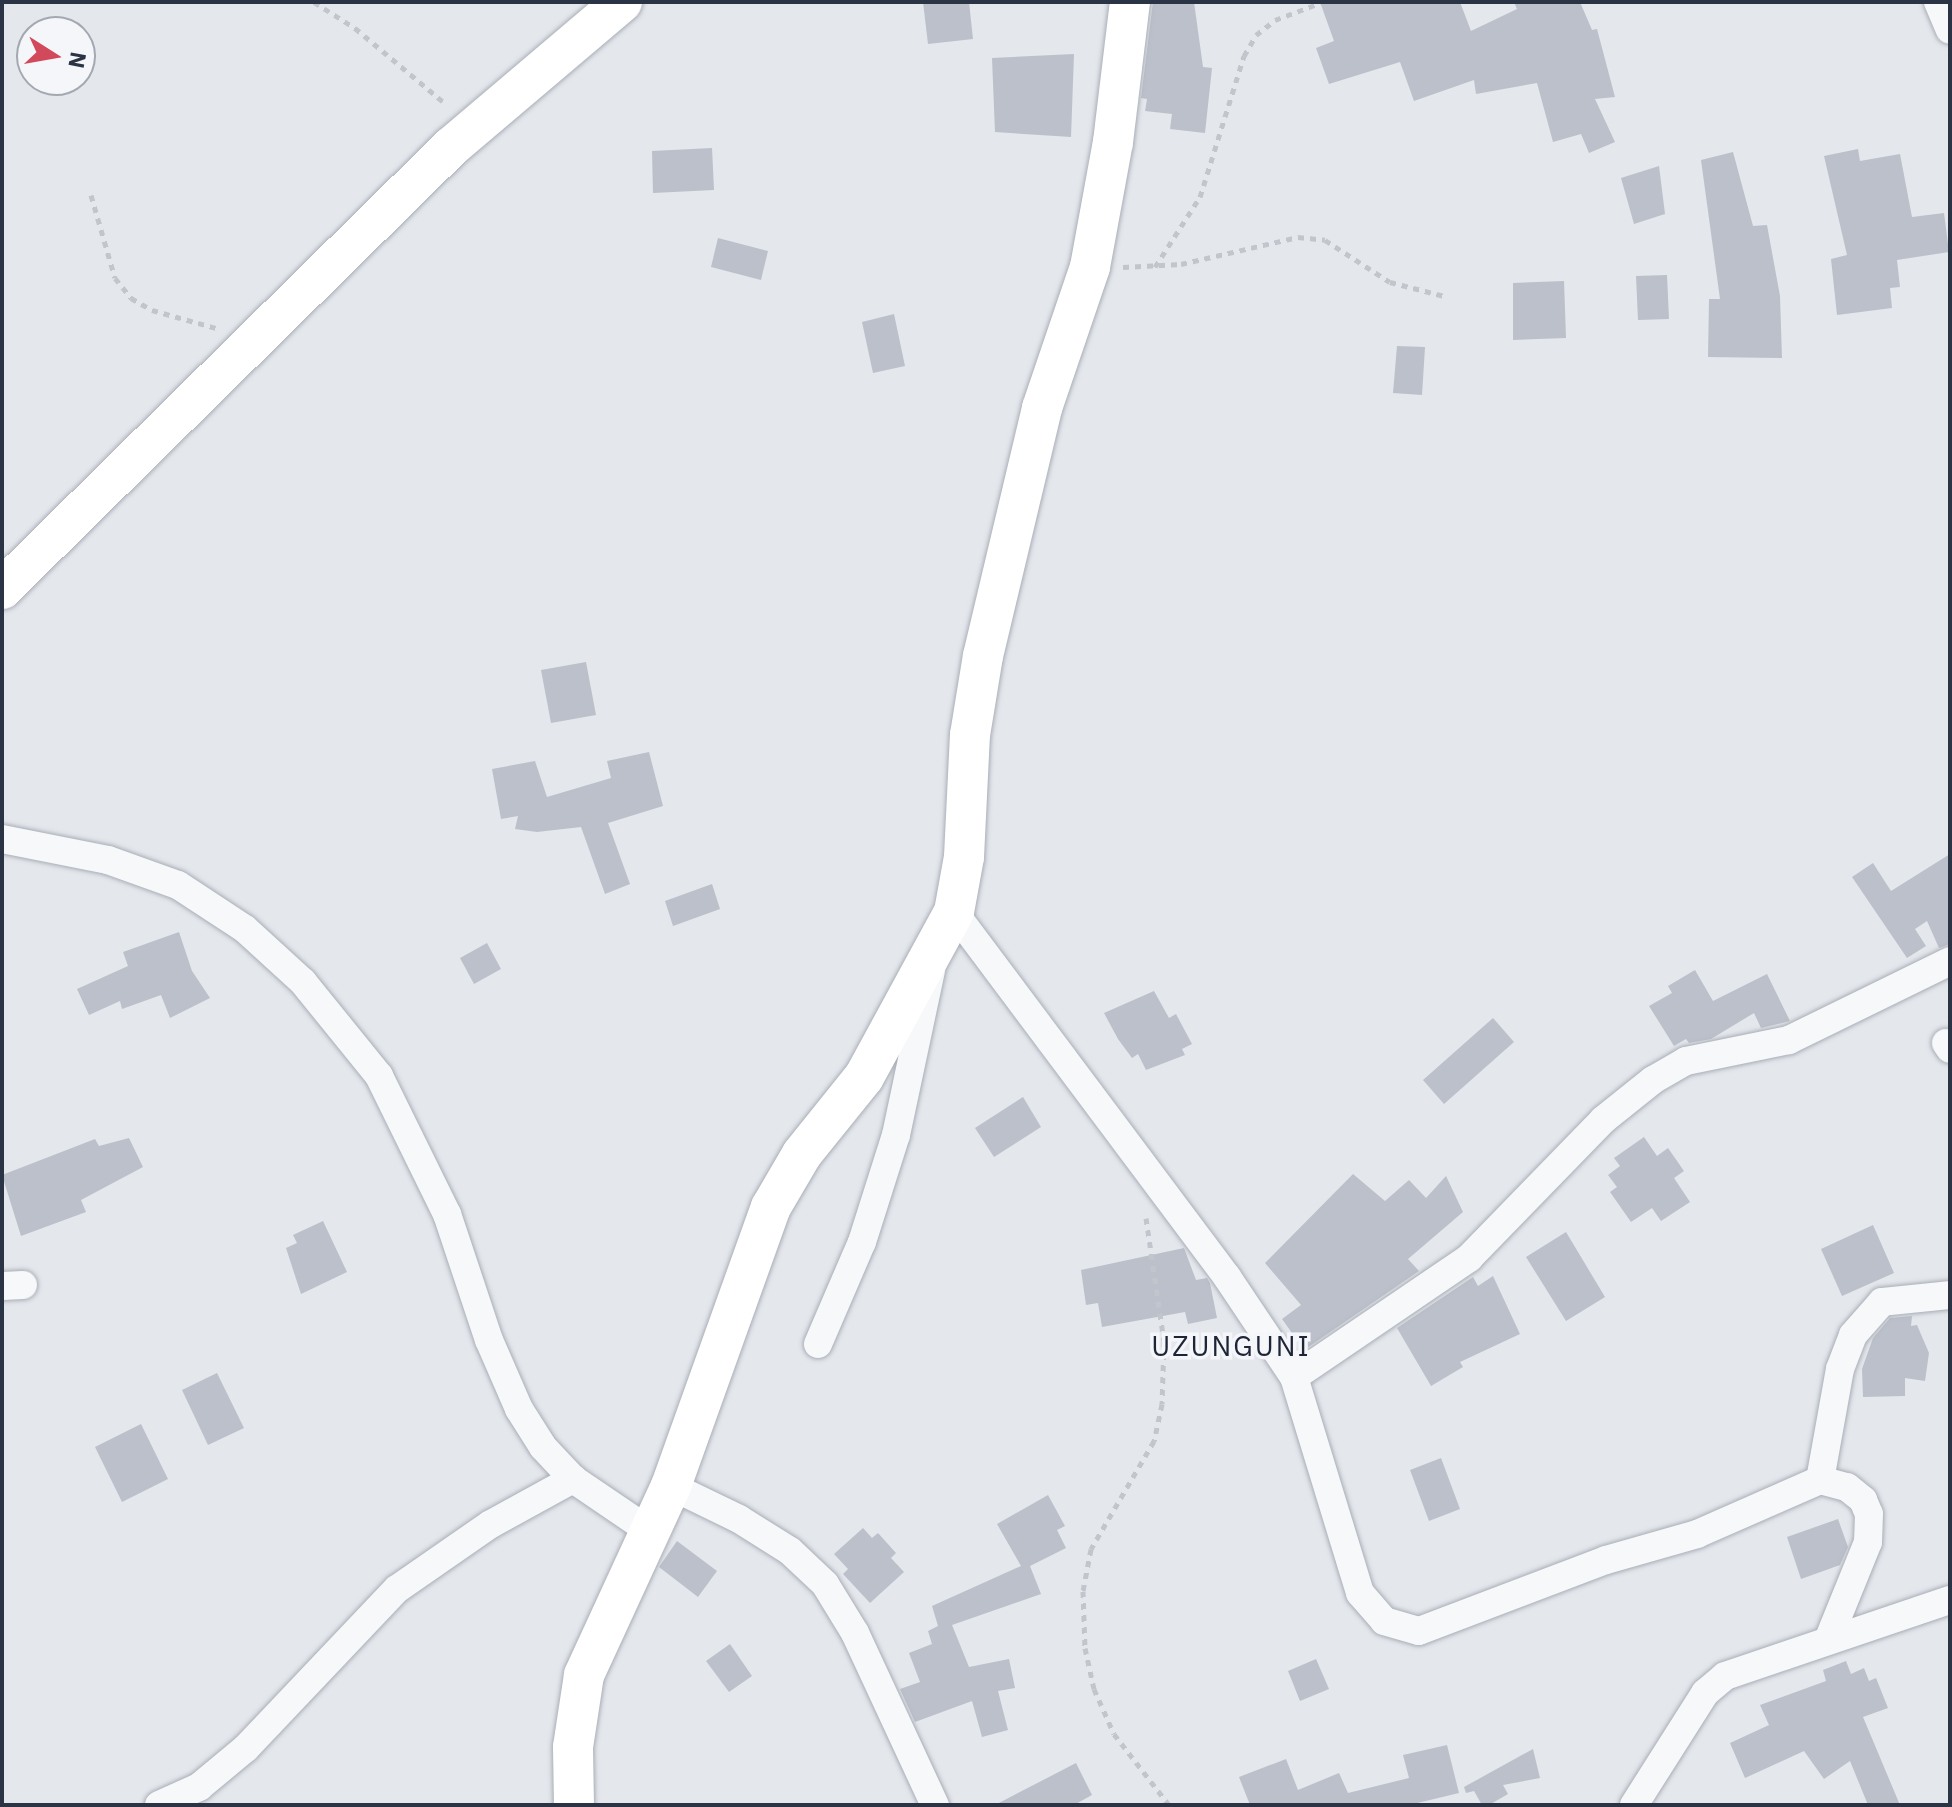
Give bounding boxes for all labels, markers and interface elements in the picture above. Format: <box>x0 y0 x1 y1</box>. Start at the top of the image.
north arrow <box>16 16 96 96</box>
text: N <box>62 50 94 71</box>
district label: UZUNGUNI <box>1151 1329 1311 1363</box>

